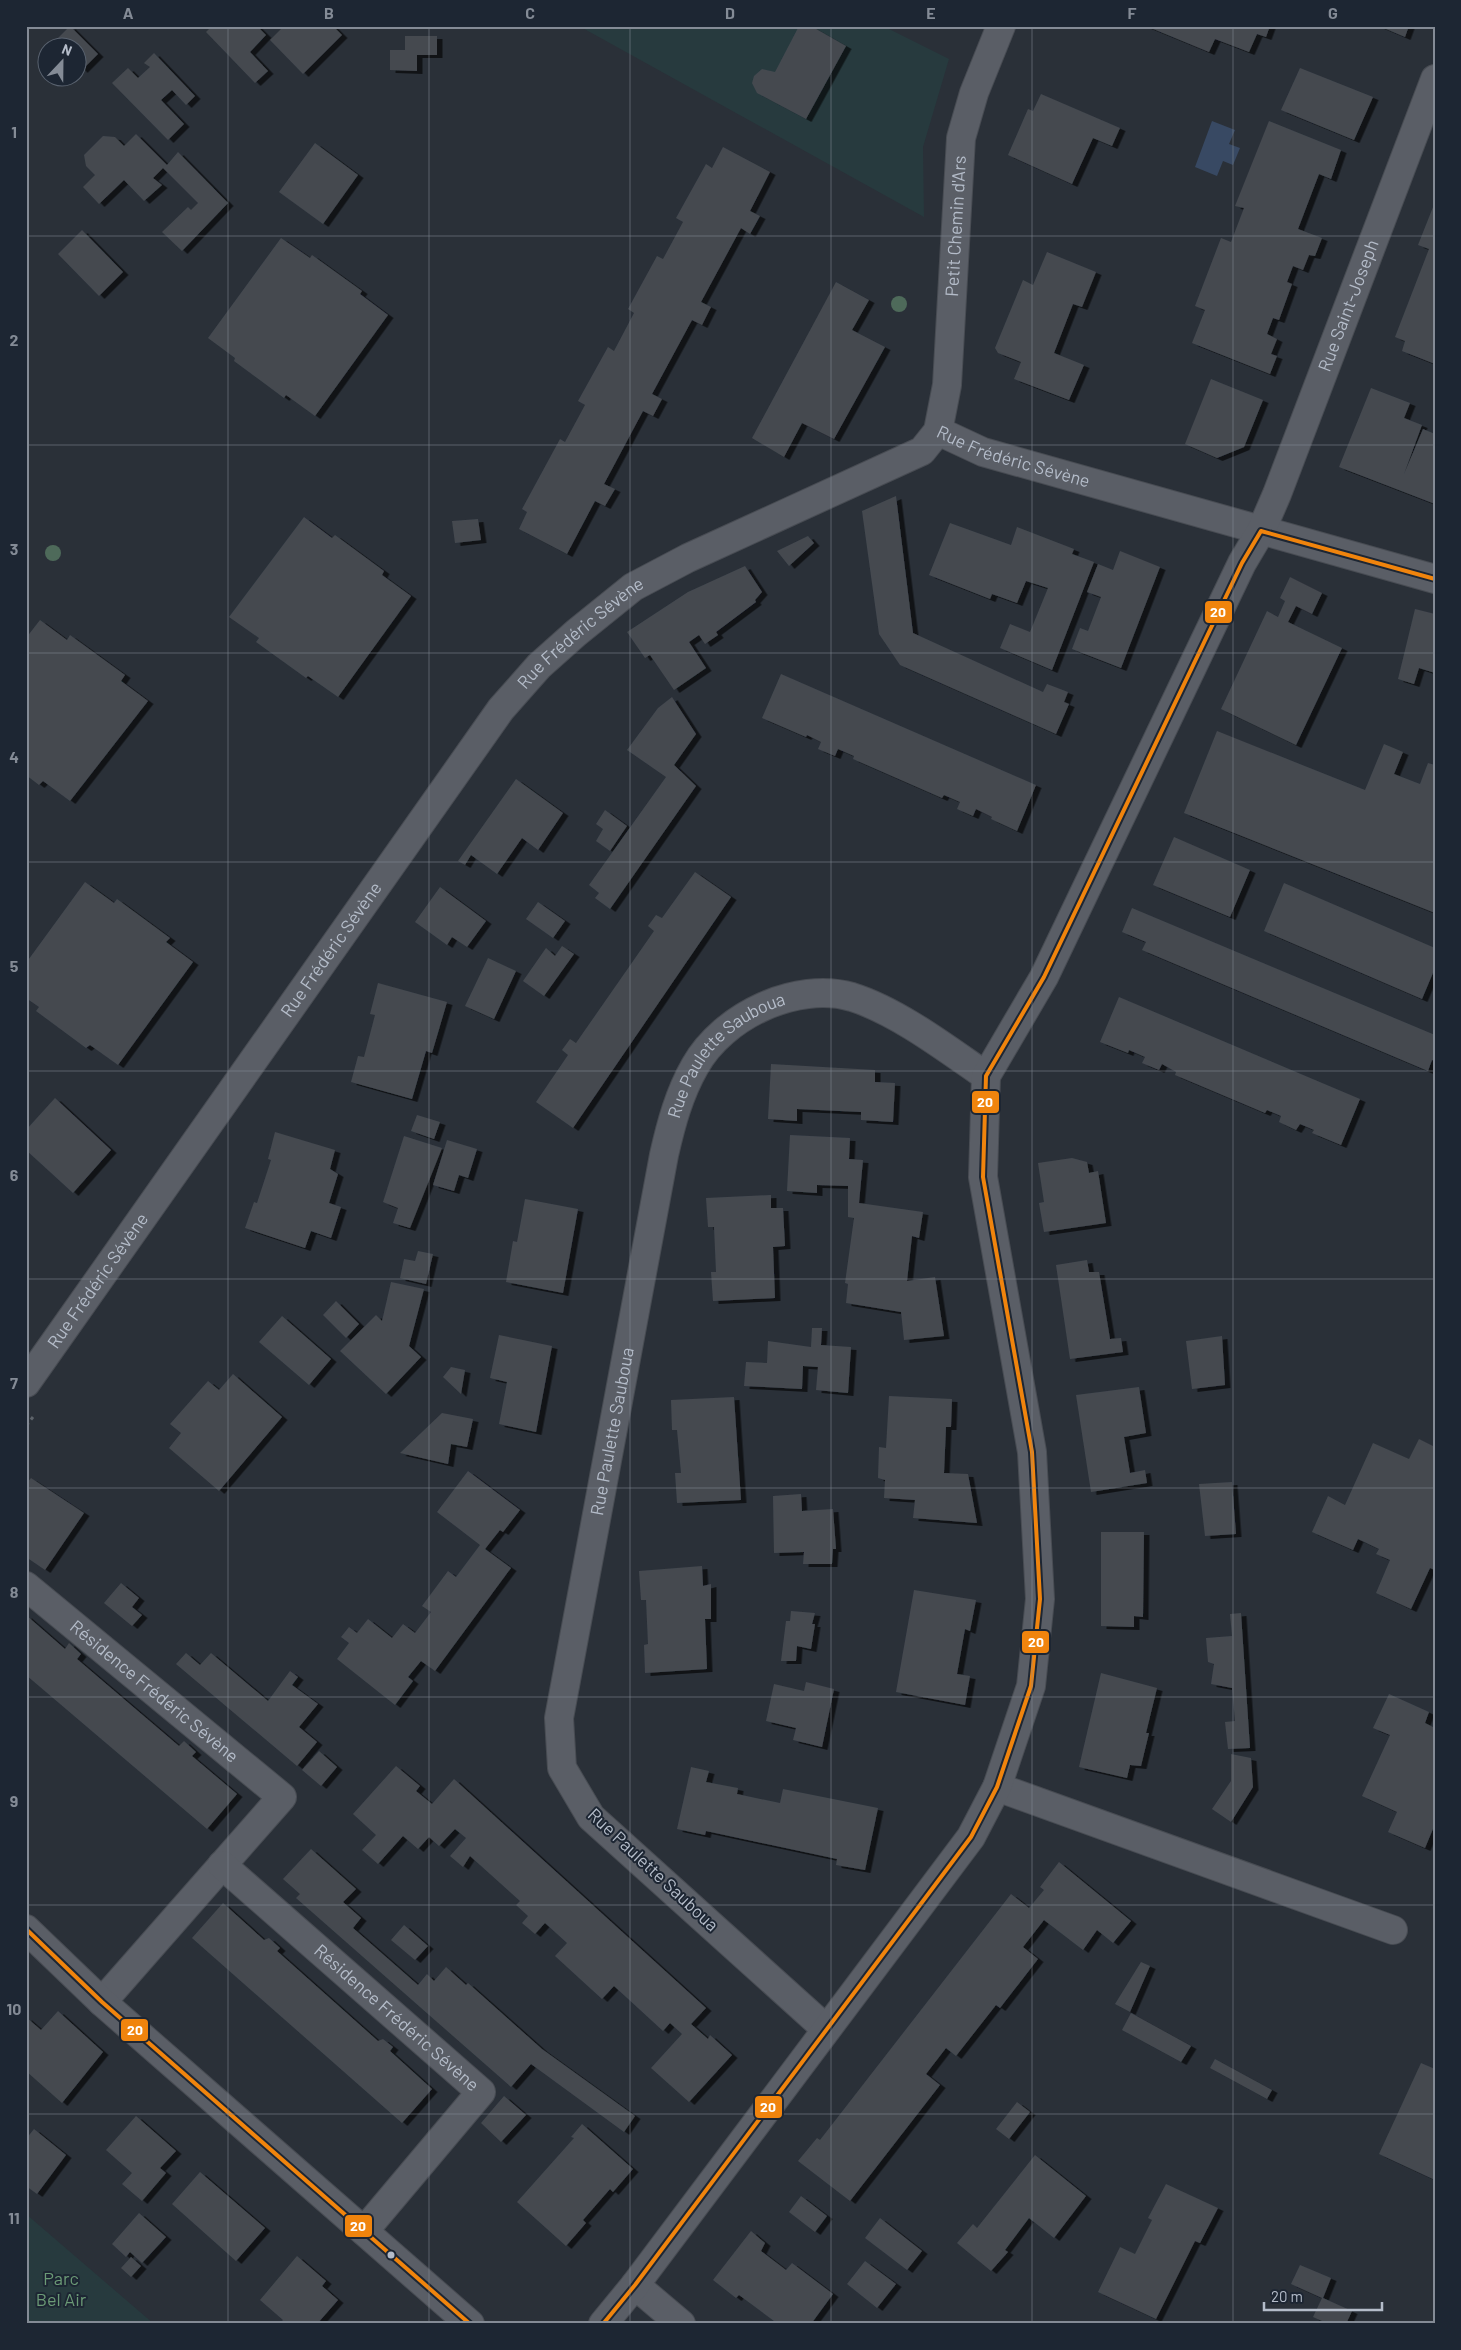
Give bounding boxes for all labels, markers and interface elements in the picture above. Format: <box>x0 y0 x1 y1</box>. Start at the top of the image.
text: A <box>123 3 134 22</box>
text: B <box>324 3 334 22</box>
text: C <box>525 3 535 22</box>
text: D <box>725 3 735 22</box>
text: E <box>926 3 936 22</box>
text: F <box>1128 3 1137 22</box>
text: G <box>1328 3 1338 22</box>
north arrow <box>38 38 88 88</box>
text: N <box>60 40 75 59</box>
text: 1 <box>11 122 17 141</box>
street label: Petit Chemin d'Ars <box>940 155 970 297</box>
street label: Rue Saint-Joseph <box>1313 236 1383 374</box>
text: 2 <box>10 330 19 349</box>
street label: Rue Frédéric Sévène <box>934 420 1093 492</box>
text: 3 <box>10 539 18 558</box>
street label: Rue Frédéric Sévène <box>512 571 647 693</box>
line badge: 20 <box>1204 600 1233 624</box>
text: 20 <box>1210 603 1226 620</box>
text: 4 <box>9 747 19 766</box>
street label: Rue Frédéric Sévène <box>275 877 386 1021</box>
text: 5 <box>10 956 19 975</box>
street label: Rue Paulette Sauboua <box>662 987 788 1121</box>
line badge: 20 <box>971 1090 1000 1114</box>
text: 20 <box>977 1093 993 1110</box>
text: 6 <box>10 1165 19 1184</box>
street label: Rue Frédéric Sévène <box>42 1208 152 1352</box>
street label: Rue Paulette Sauboua <box>585 1345 638 1517</box>
text: 7 <box>10 1373 18 1392</box>
text: 8 <box>10 1582 19 1601</box>
street label: Résidence Frédéric Sévène <box>66 1615 243 1767</box>
line badge: 20 <box>1021 1630 1050 1654</box>
text: 20 <box>1028 1633 1044 1650</box>
text: 9 <box>10 1791 18 1810</box>
street label: Rue Paulette Sauboua <box>584 1803 724 1935</box>
street label: Résidence Frédéric Sévène <box>310 1939 484 2095</box>
text: 10 <box>7 1999 21 2018</box>
line badge: 20 <box>120 2018 149 2042</box>
text: 20 <box>127 2021 143 2038</box>
line badge: 20 <box>754 2095 783 2119</box>
text: 20 <box>760 2098 776 2115</box>
text: 11 <box>8 2208 20 2227</box>
line badge: 20 <box>344 2214 373 2238</box>
text: 20 <box>350 2217 366 2234</box>
unlabelled marker <box>386 2250 396 2260</box>
park label: Parc Bel Air <box>36 2267 87 2310</box>
scale bar <box>1264 2280 1381 2312</box>
text: 20 m <box>1271 2287 1303 2305</box>

